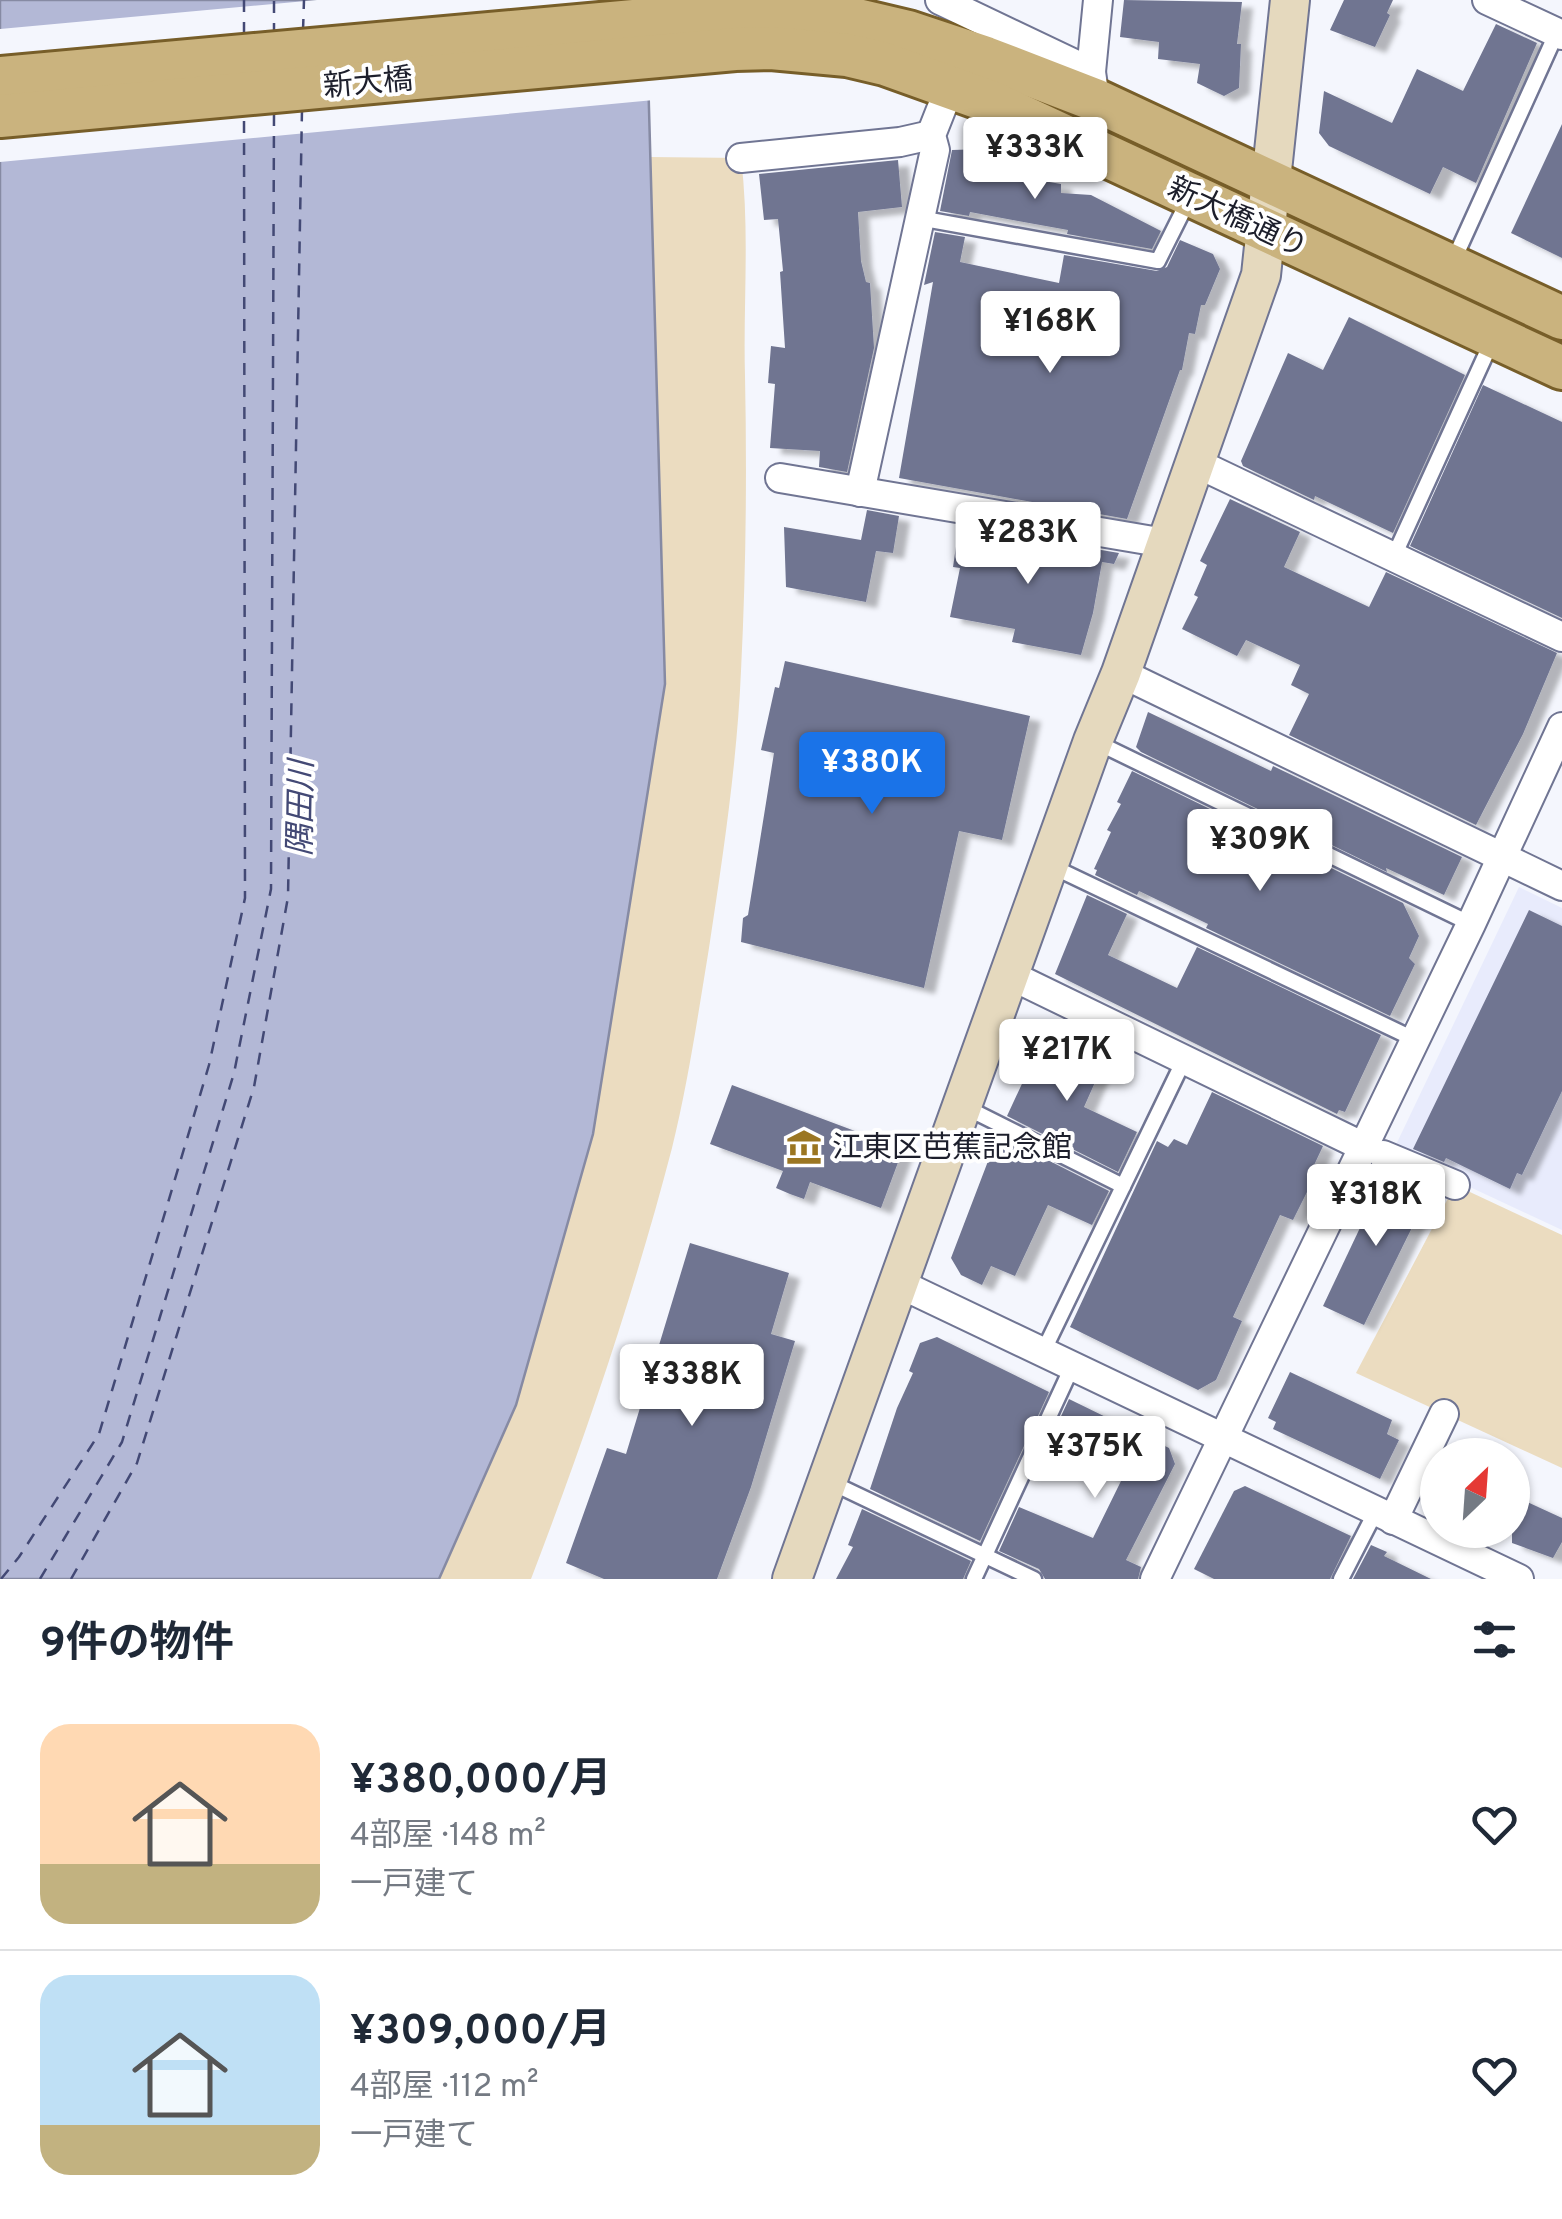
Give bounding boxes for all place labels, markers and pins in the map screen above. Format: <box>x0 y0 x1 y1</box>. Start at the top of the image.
pin: ¥333K <box>965 117 1105 202</box>
pin: ¥168K <box>980 291 1120 376</box>
pin: ¥283K <box>958 502 1098 587</box>
pin: ¥380K <box>802 732 942 817</box>
pin: ¥309K <box>1190 809 1330 894</box>
pin: ¥217K <box>997 1019 1137 1104</box>
museum icon: 江東区芭蕉記念館 <box>785 1128 823 1166</box>
place label: 江東区芭蕉記念館 <box>832 1131 1072 1168</box>
pin: ¥318K <box>1306 1164 1446 1249</box>
pin: ¥338K <box>622 1344 762 1429</box>
pin: ¥375K <box>1025 1416 1165 1501</box>

